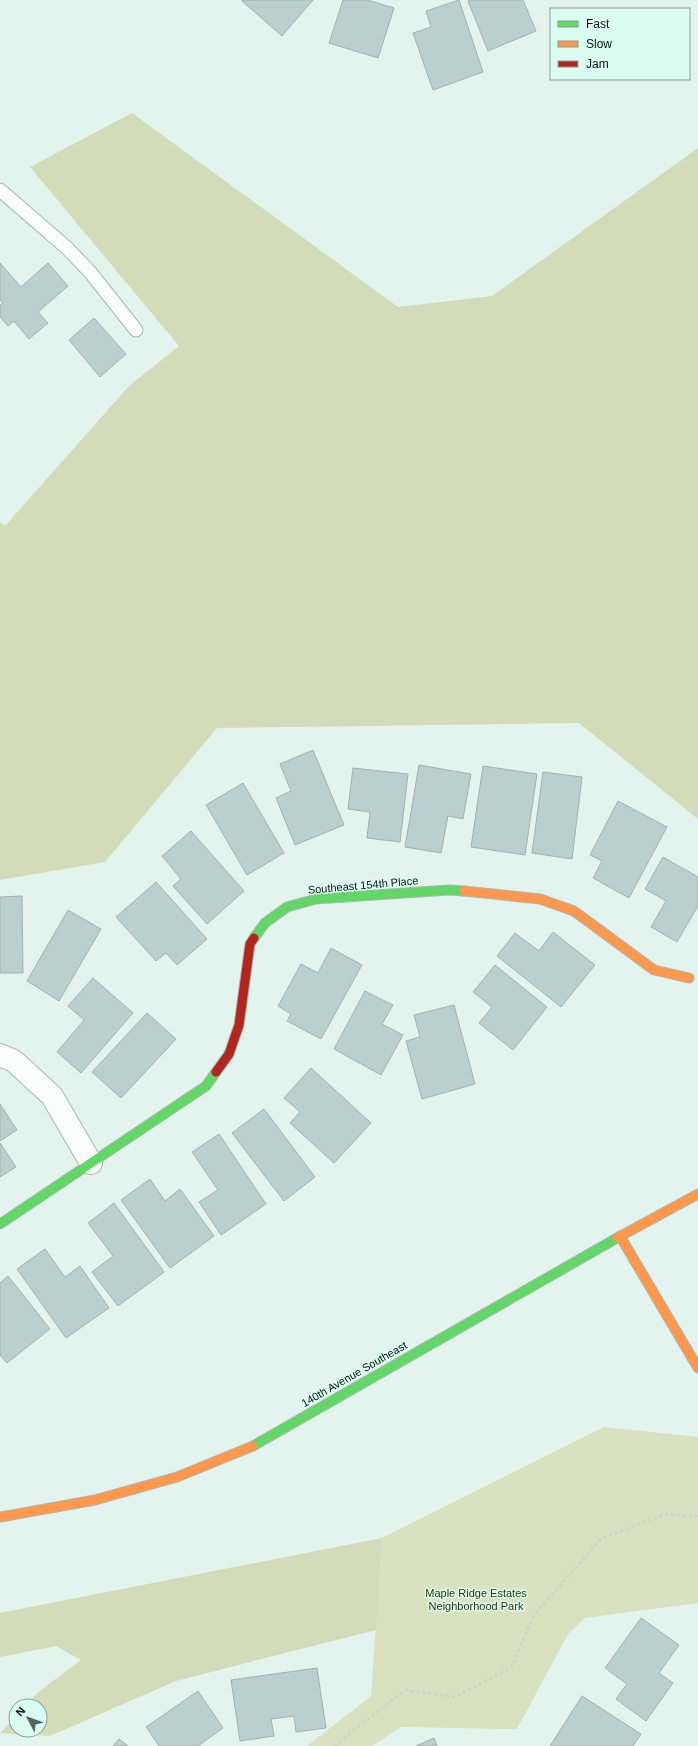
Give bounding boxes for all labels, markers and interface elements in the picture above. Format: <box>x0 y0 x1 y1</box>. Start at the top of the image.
legend <box>550 8 690 80</box>
text: Fast <box>586 17 610 31</box>
text: Slow <box>586 37 612 51</box>
text: Jam <box>586 57 609 71</box>
street label: Southeast 154th Place <box>307 874 419 896</box>
street label: 140th Avenue Southeast <box>299 1339 409 1409</box>
park label: Maple Ridge Estates Neighborhood Park <box>425 1587 527 1612</box>
north arrow <box>8 1698 48 1738</box>
text: N <box>13 1704 28 1718</box>

